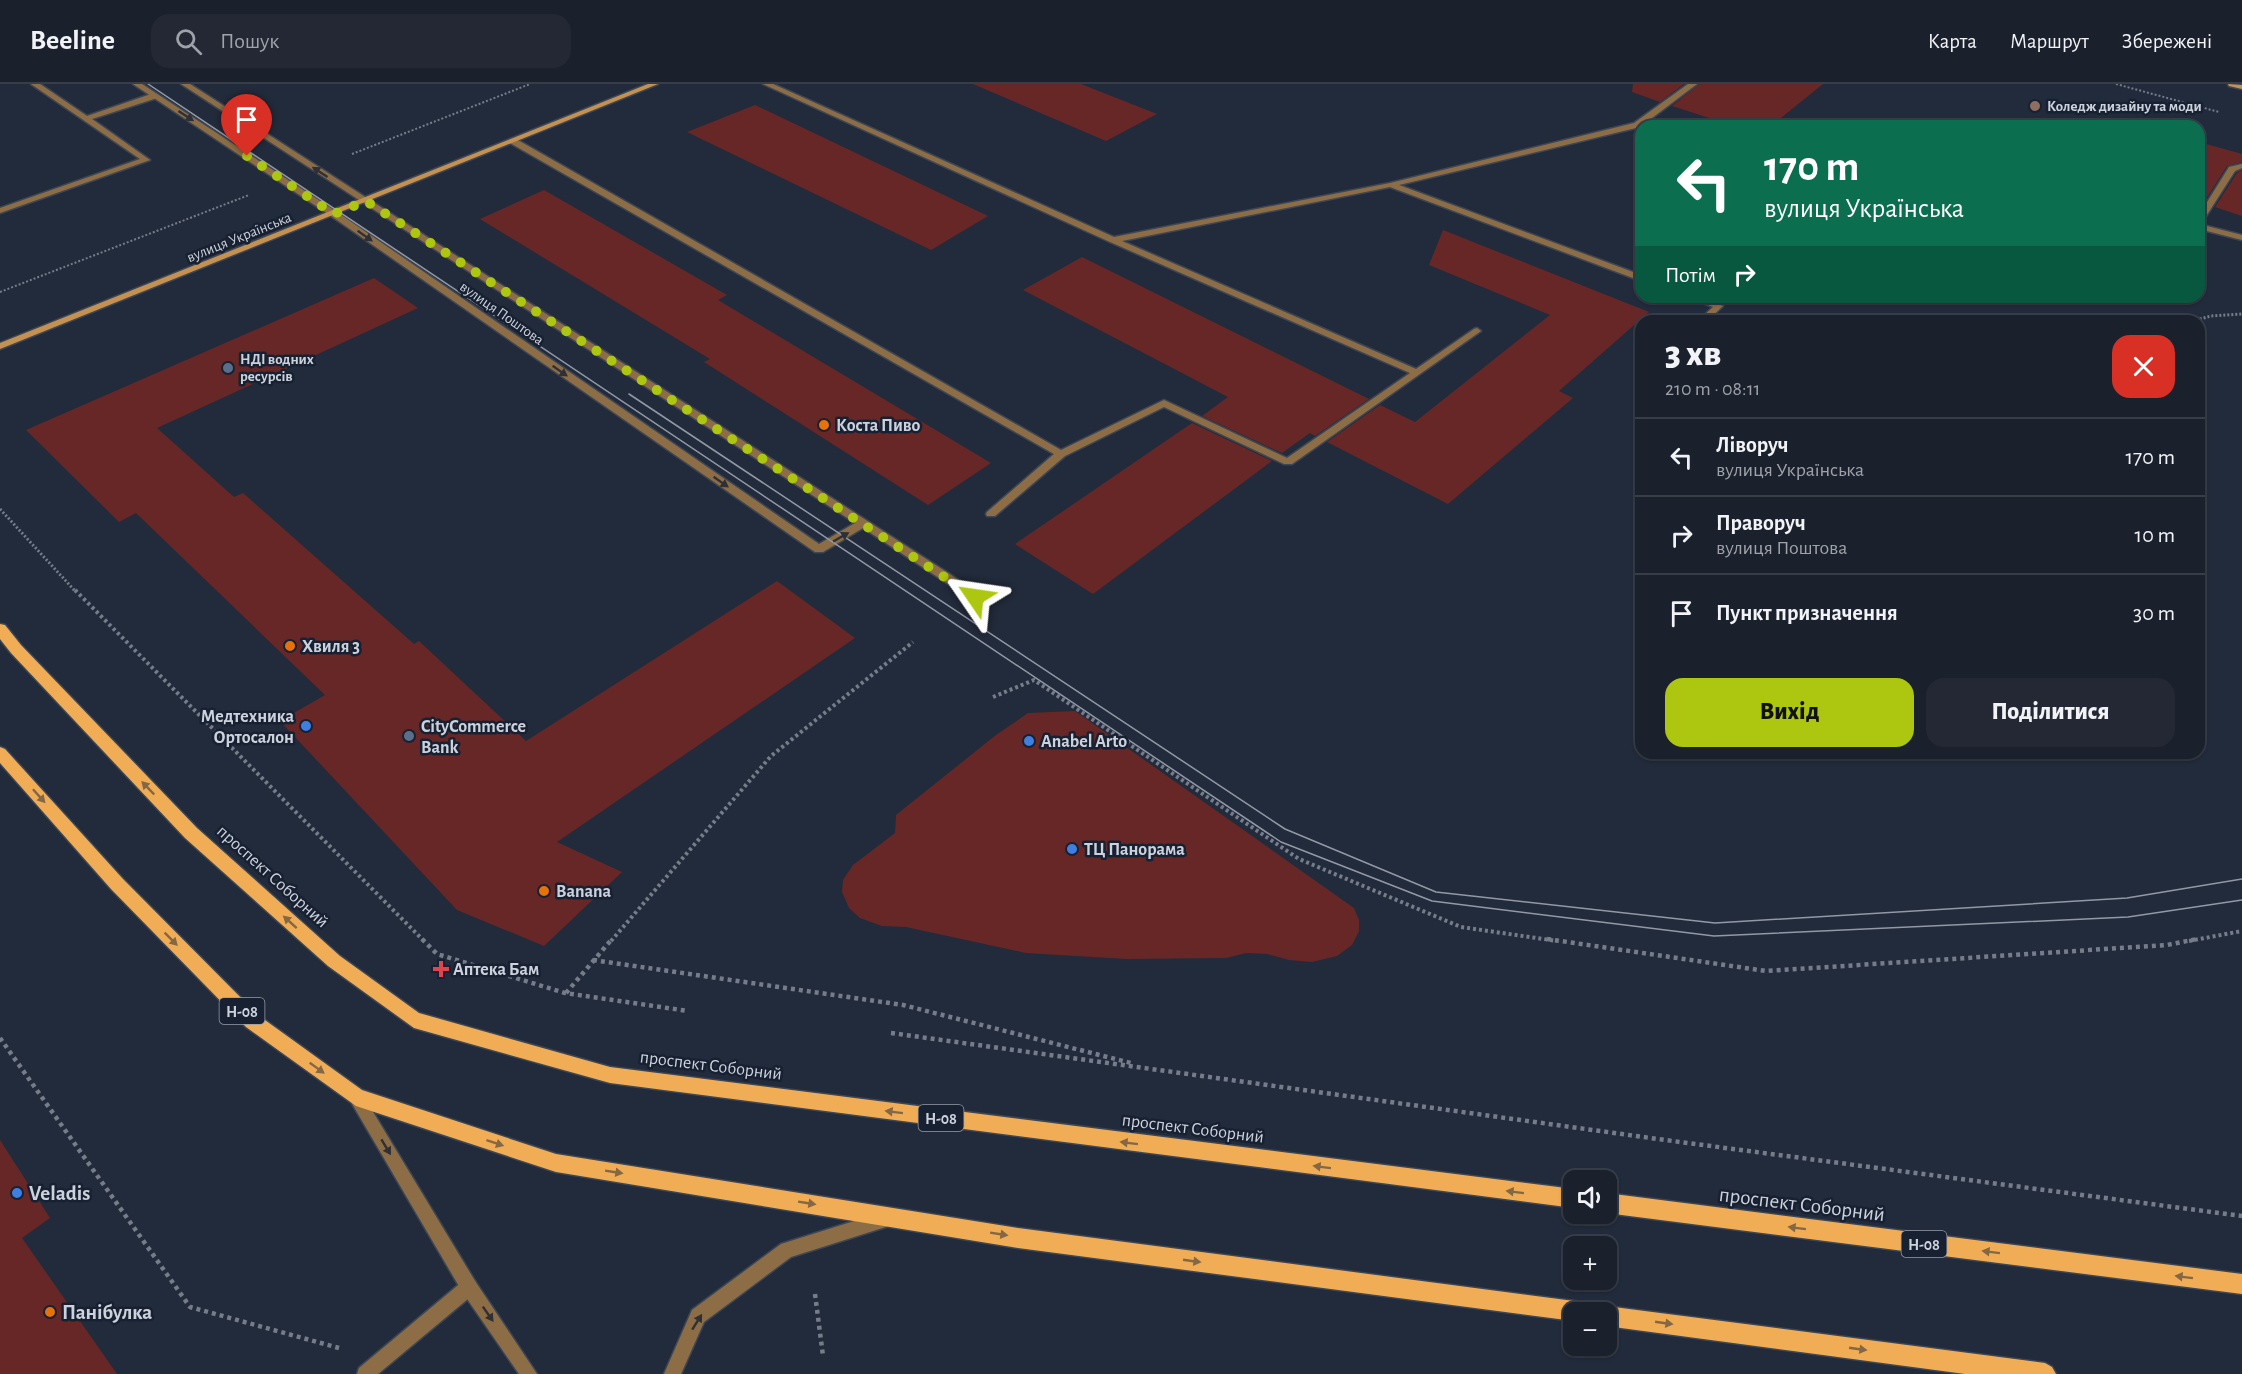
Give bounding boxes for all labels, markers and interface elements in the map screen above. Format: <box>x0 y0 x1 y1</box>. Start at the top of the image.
search box <box>151 14 571 68</box>
icon: search <box>172 25 205 58</box>
text: Beeline <box>30 27 115 55</box>
text: Пошук <box>220 30 279 52</box>
text: Карта <box>1928 31 1977 52</box>
text: Маршрут <box>2010 31 2089 52</box>
text: Збережені <box>2122 31 2212 52</box>
pin <box>221 94 272 156</box>
marker: Коледж дизайну та моди <box>2028 99 2042 113</box>
place label: Коледж дизайну та моди <box>2047 99 2202 114</box>
icon: arrive <box>230 103 263 136</box>
one-way arrow <box>177 110 193 122</box>
icon: left <box>1665 144 1743 222</box>
text: 170 m <box>1764 146 1859 188</box>
one-way arrow <box>312 166 328 177</box>
text: вулиця Українська <box>1764 195 1964 222</box>
street label: вулиця Українська <box>185 210 294 265</box>
one-way arrow <box>357 230 373 242</box>
icon: right <box>1728 258 1761 291</box>
text: Потім <box>1665 264 1716 286</box>
street label: вулиця Поштова <box>457 279 546 348</box>
button: close <box>2112 335 2175 398</box>
text: 3 хв <box>1665 336 1721 372</box>
place label: НДІ водних ресурсів <box>240 352 314 384</box>
marker: НДІ водних ресурсів <box>221 361 235 375</box>
one-way arrow <box>552 365 568 377</box>
text: 210 m · 08:11 <box>1665 379 1760 399</box>
place label: Коста Пиво <box>836 417 921 435</box>
marker: Коста Пиво <box>817 418 831 432</box>
text: Ліворуч <box>1716 434 1789 456</box>
icon: left <box>1665 441 1698 474</box>
text: 170 m <box>2125 446 2175 468</box>
text: вулиця Українська <box>1716 460 1864 480</box>
one-way arrow <box>712 476 729 487</box>
text: Праворуч <box>1716 512 1806 534</box>
icon: right <box>1665 519 1698 552</box>
text: 10 m <box>2135 524 2175 546</box>
one-way arrow <box>832 532 849 542</box>
text: вулиця Поштова <box>1716 538 1847 558</box>
position arrow <box>943 565 1007 629</box>
icon: arrive <box>1665 597 1698 630</box>
text: Пункт призначення <box>1716 602 1898 624</box>
text: 30 m <box>2133 602 2175 624</box>
place label: Хвиля 3 <box>302 638 360 656</box>
marker: Хвиля 3 <box>283 639 297 653</box>
button: Вихід <box>1665 678 1914 747</box>
button: Поділитися <box>1926 678 2175 747</box>
place label: Медтехника Ортосалон <box>201 708 294 747</box>
place label: CityCommerce Bank <box>421 718 526 757</box>
marker: Медтехника Ортосалон <box>299 719 313 733</box>
marker: CityCommerce Bank <box>402 729 416 743</box>
place label: Anabel Arto <box>1041 733 1127 751</box>
marker: Anabel Arto <box>1022 734 1036 748</box>
one-way arrow <box>142 782 156 796</box>
one-way arrow <box>32 789 46 804</box>
street label: проспект Соборний <box>213 821 332 931</box>
place label: ТЦ Панорама <box>1084 841 1185 859</box>
marker: ТЦ Панорама <box>1065 842 1079 856</box>
place label: Banana <box>556 883 612 901</box>
marker: Banana <box>537 884 551 898</box>
one-way arrow <box>283 916 298 929</box>
one-way arrow <box>164 932 178 946</box>
place label: Аптека Бам <box>453 961 539 979</box>
marker: Аптека Бам <box>434 962 448 976</box>
road number: Н-08 <box>220 998 264 1024</box>
street label: проспект Соборний <box>639 1047 783 1084</box>
one-way arrow <box>309 1062 324 1074</box>
road number: Н-08 <box>918 1105 964 1131</box>
one-way arrow <box>884 1107 903 1117</box>
street label: проспект Соборний <box>1121 1110 1265 1147</box>
one-way arrow <box>486 1138 504 1148</box>
one-way arrow <box>1119 1138 1138 1147</box>
one-way arrow <box>381 1139 391 1156</box>
one-way arrow <box>1312 1163 1331 1172</box>
one-way arrow <box>605 1168 624 1177</box>
map controls <box>1563 1170 1617 1356</box>
button: sound <box>1563 1170 1617 1224</box>
place label: Veladis <box>29 1183 90 1204</box>
street label: проспект Соборний <box>1718 1184 1886 1225</box>
marker: Veladis <box>10 1186 24 1200</box>
one-way arrow <box>1506 1187 1525 1197</box>
one-way arrow <box>797 1199 816 1208</box>
one-way arrow <box>1787 1223 1806 1232</box>
one-way arrow <box>990 1230 1009 1239</box>
road number: Н-08 <box>1902 1231 1946 1257</box>
button: + <box>1563 1236 1617 1290</box>
one-way arrow <box>1981 1248 2000 1257</box>
one-way arrow <box>1183 1256 1202 1265</box>
one-way arrow <box>2174 1272 2193 1281</box>
place label: Панібулка <box>62 1302 152 1323</box>
button: − <box>1563 1302 1617 1356</box>
marker: Панібулка <box>43 1305 57 1319</box>
one-way arrow <box>482 1305 493 1322</box>
one-way arrow <box>691 1313 702 1330</box>
one-way arrow <box>1655 1319 1674 1328</box>
one-way arrow <box>1848 1344 1867 1354</box>

